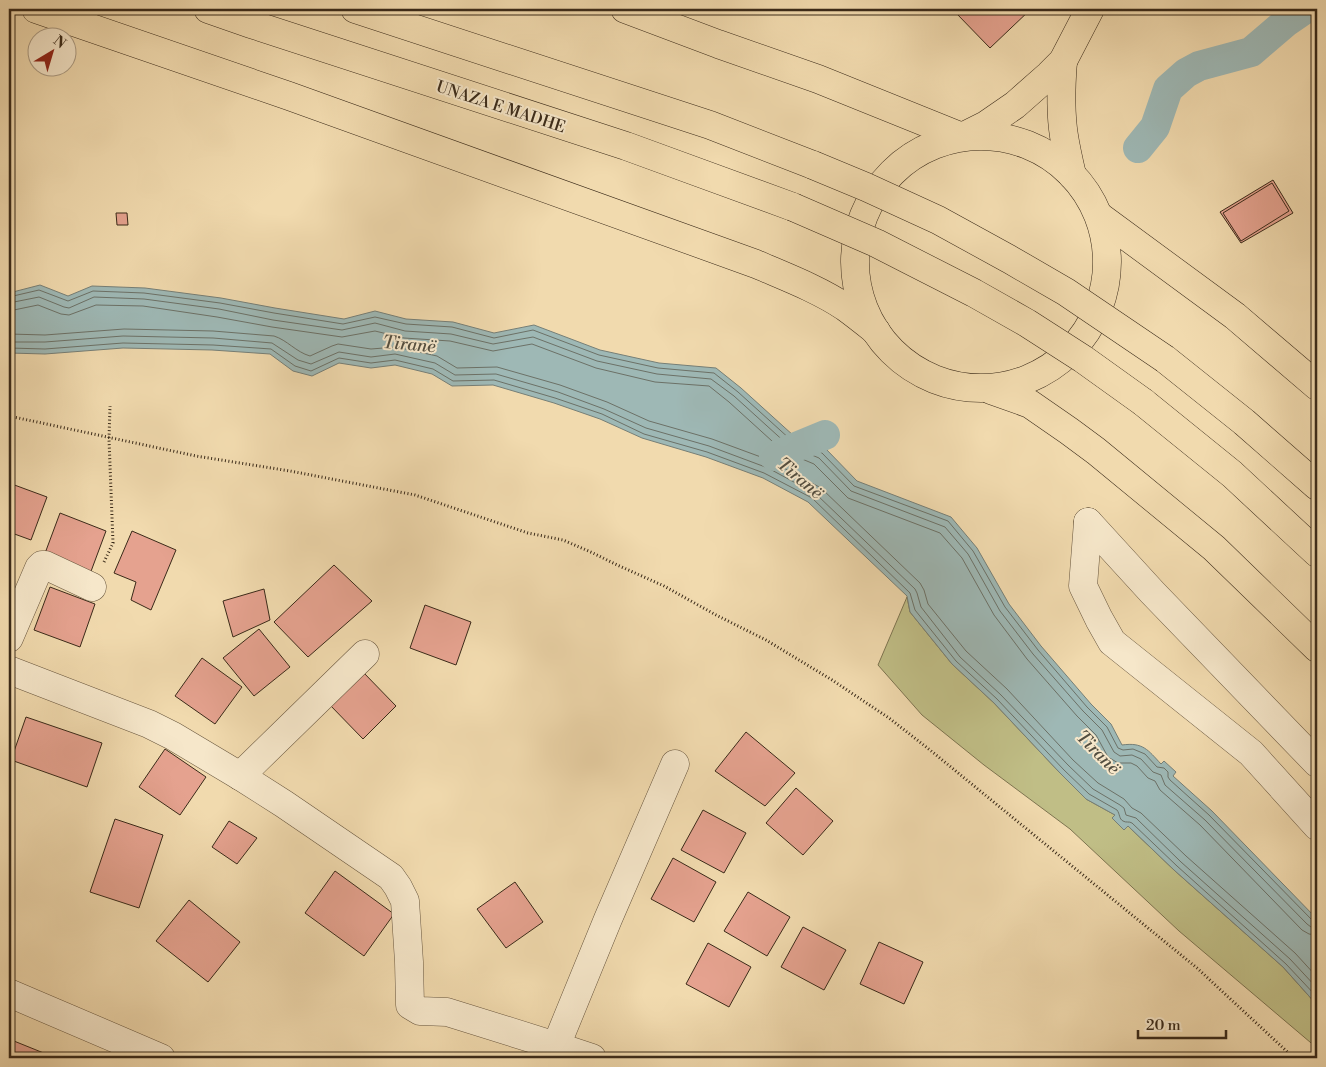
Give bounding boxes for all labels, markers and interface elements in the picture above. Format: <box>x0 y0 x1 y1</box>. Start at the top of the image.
north arrow <box>28 28 78 78</box>
text: N <box>49 32 69 53</box>
street label: UNAZA E MADHE <box>433 77 568 137</box>
water label: Tiranë <box>381 331 438 358</box>
water label: Tiranë <box>772 452 829 505</box>
water label: Tiranë <box>1071 725 1126 780</box>
scale bar <box>1138 1007 1226 1039</box>
text: 20 m <box>1146 1016 1181 1035</box>

